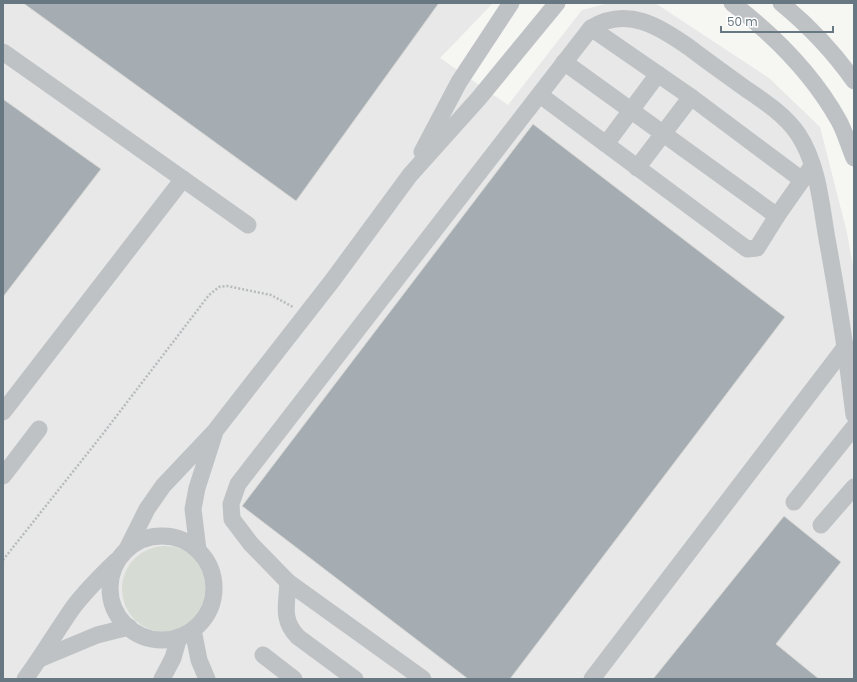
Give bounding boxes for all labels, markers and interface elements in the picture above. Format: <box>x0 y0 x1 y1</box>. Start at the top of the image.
scale bar <box>721 8 833 34</box>
text: 50 m <box>727 13 758 30</box>

